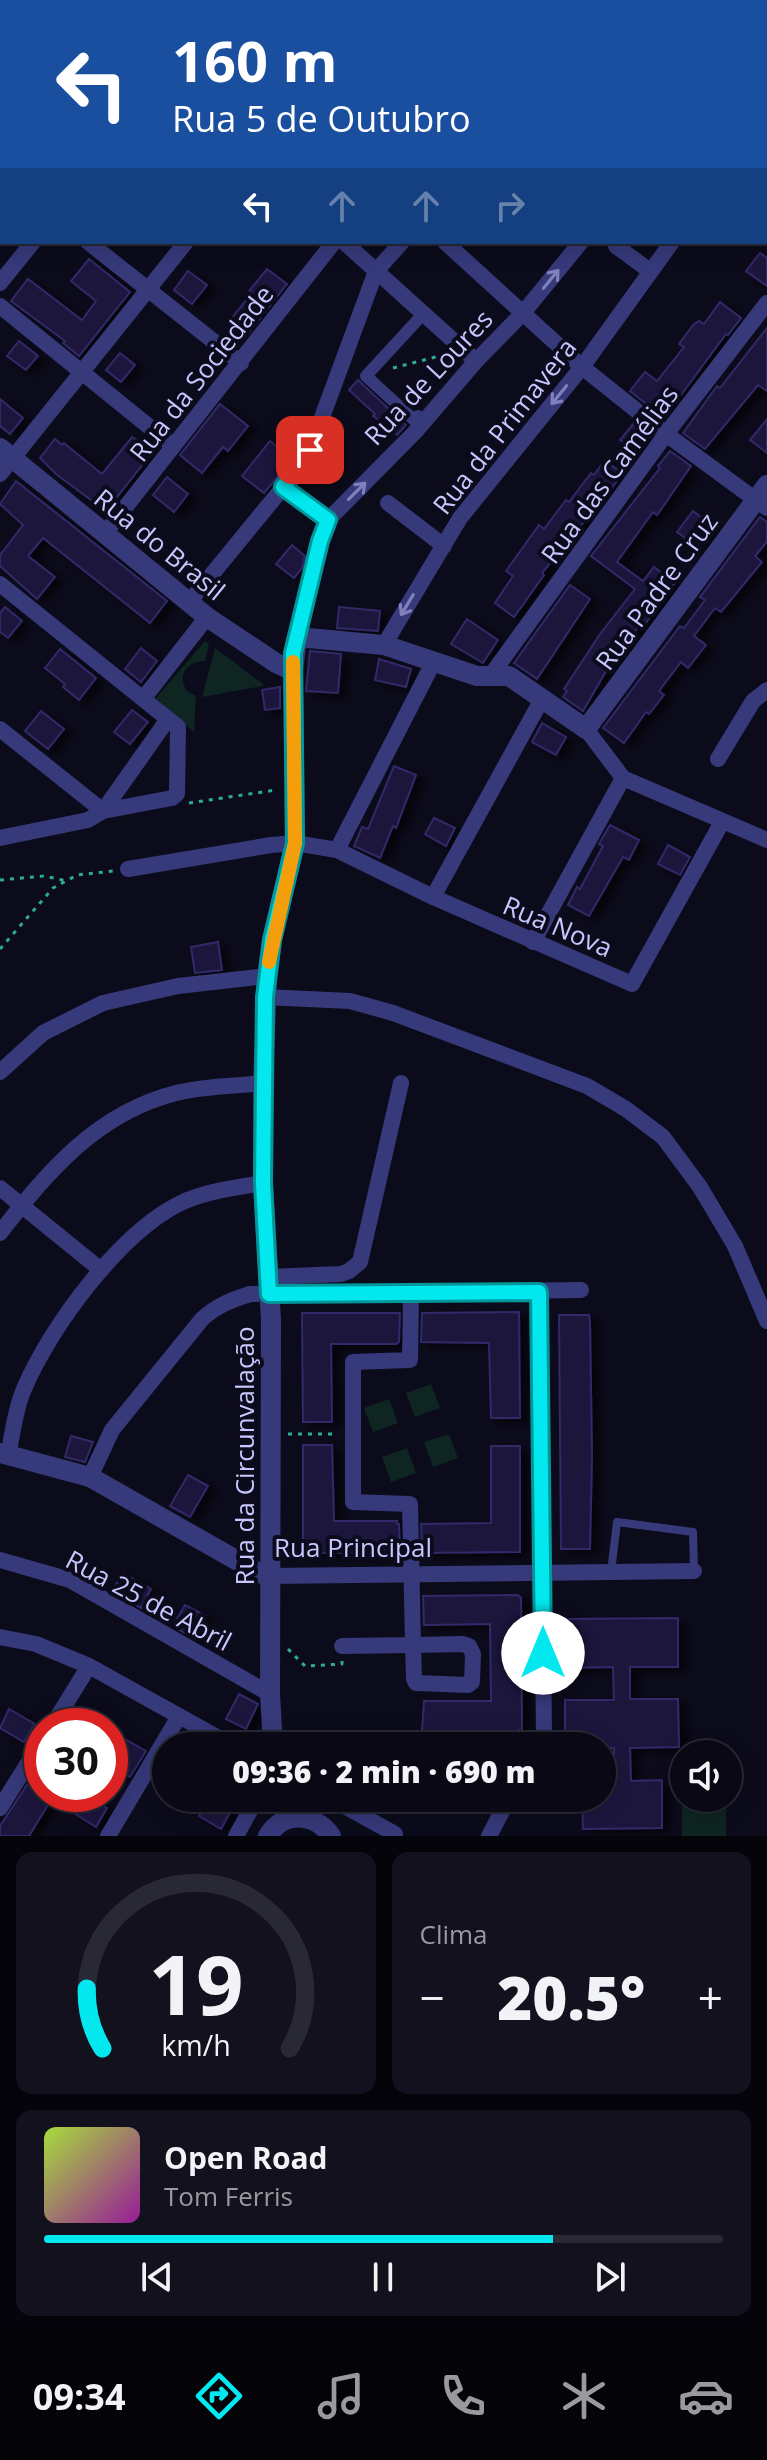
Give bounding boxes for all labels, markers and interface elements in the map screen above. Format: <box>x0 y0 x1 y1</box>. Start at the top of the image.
text: 160 m <box>172 22 338 98</box>
icon: left <box>40 32 144 136</box>
text: Rua 5 de Outubro <box>172 94 471 143</box>
icon: left <box>236 184 280 228</box>
icon: ahead <box>320 184 364 228</box>
icon: ahead <box>404 184 448 228</box>
icon: right <box>488 184 532 228</box>
one-way arrow <box>542 269 560 289</box>
street label: Rua da Sociedade <box>121 277 281 469</box>
street label: Rua de Loures <box>356 301 500 453</box>
street label: Rua da Primavera <box>424 330 584 522</box>
street label: Rua das Camélias <box>532 378 686 570</box>
one-way arrow <box>551 384 568 405</box>
pin <box>276 416 344 484</box>
icon: arrive <box>288 428 332 472</box>
street label: Rua do Brasil <box>87 480 233 608</box>
one-way arrow <box>347 482 366 501</box>
street label: Rua Padre Cruz <box>587 505 725 677</box>
one-way arrow <box>399 593 415 616</box>
street label: Rua Nova <box>498 887 618 965</box>
street label: Rua da Circunvalação <box>226 1326 262 1586</box>
street label: Rua Principal <box>274 1529 432 1565</box>
street label: Rua 25 de Abril <box>60 1541 238 1659</box>
position arrow <box>501 1611 585 1695</box>
speed limit sign: 30 <box>24 1708 128 1812</box>
map controls <box>670 1740 742 1812</box>
button: sound <box>670 1740 742 1812</box>
text: 09:36 · 2 min · 690 m <box>232 1751 536 1792</box>
text: Clima <box>420 1916 488 1952</box>
text: 19 <box>148 1926 243 2039</box>
text: 20.5° <box>497 1956 645 2038</box>
text: − <box>420 1967 445 2027</box>
text: + <box>698 1967 723 2027</box>
text: km/h <box>161 2025 230 2064</box>
text: Open Road <box>164 2137 328 2178</box>
text: Tom Ferris <box>164 2178 293 2214</box>
icon: previous <box>135 2255 179 2299</box>
icon: pause <box>361 2255 405 2299</box>
icon: next <box>588 2255 632 2299</box>
icon: directions <box>191 2368 247 2424</box>
icon: music <box>313 2368 369 2424</box>
icon: phone <box>435 2368 491 2424</box>
icon: climate <box>556 2368 612 2424</box>
icon: car <box>678 2368 734 2424</box>
text: 09:34 <box>33 2372 125 2421</box>

